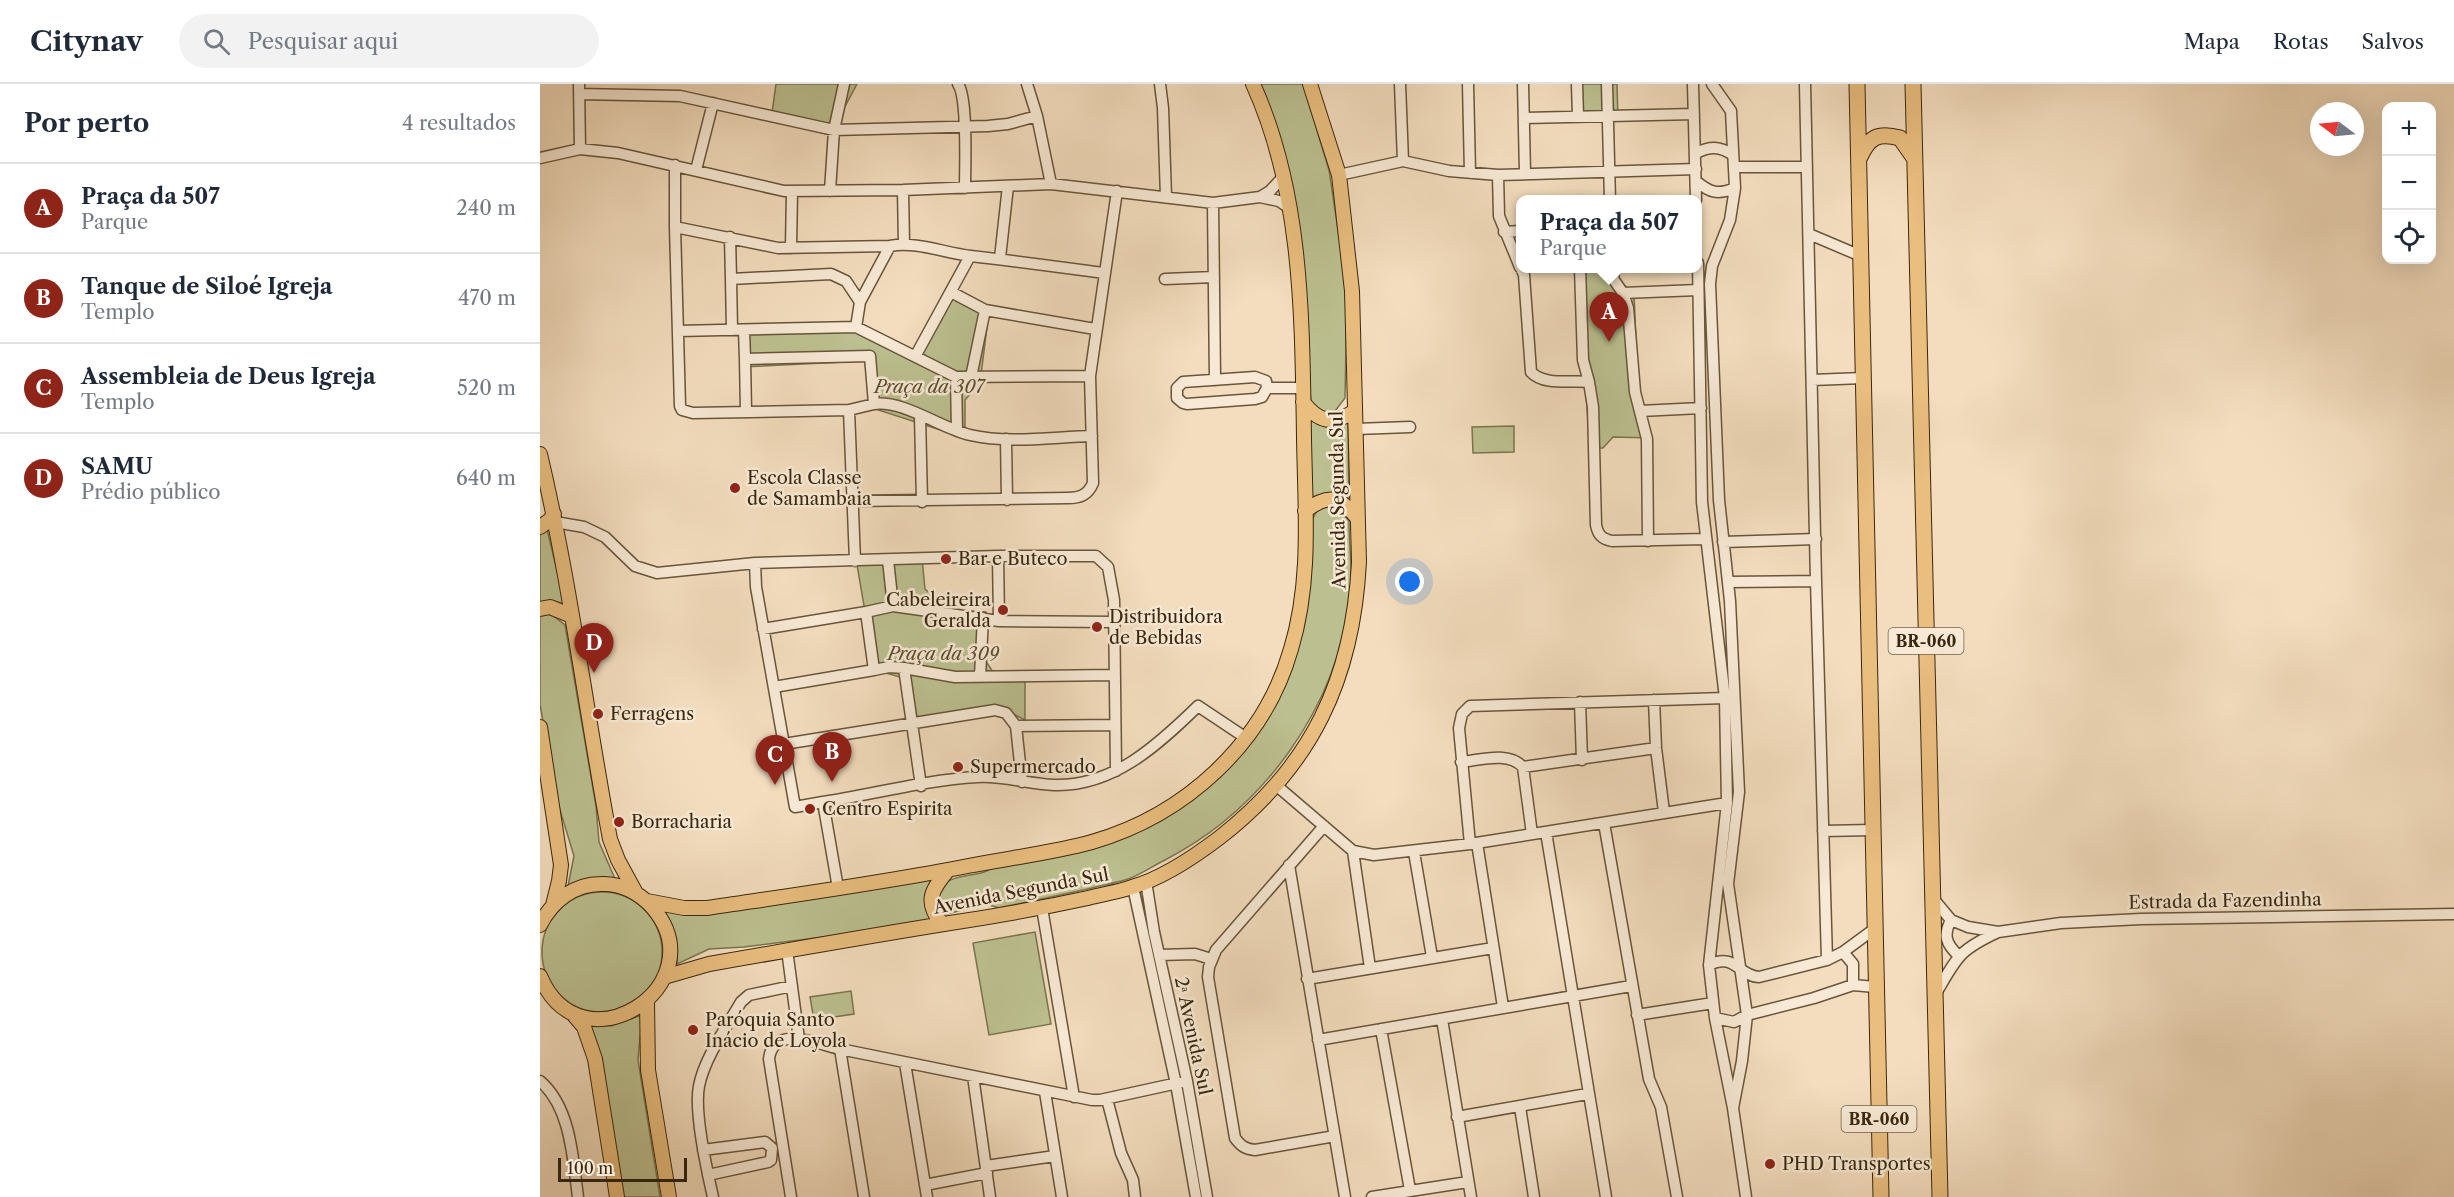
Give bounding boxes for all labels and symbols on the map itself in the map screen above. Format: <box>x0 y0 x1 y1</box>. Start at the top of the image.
north arrow <box>2310 102 2364 156</box>
pin: A <box>1590 292 1628 342</box>
park label: Praça da 307 <box>872 376 986 398</box>
street label: Avenida Segunda Sul <box>1325 411 1351 590</box>
place label: Escola Classe de Samambaia <box>747 467 872 510</box>
marker: Escola Classe de Samambaia <box>728 481 742 495</box>
place label: Bar e Buteco <box>958 548 1068 570</box>
marker: Bar e Buteco <box>939 552 953 566</box>
your location <box>1395 567 1424 596</box>
place label: Cabeleireira Geralda <box>886 589 992 632</box>
marker: Cabeleireira Geralda <box>996 603 1010 617</box>
place label: Distribuidora de Bebidas <box>1109 606 1223 649</box>
marker: Distribuidora de Bebidas <box>1090 620 1104 634</box>
pin: D <box>574 624 614 673</box>
road number: BR-060 <box>1888 628 1964 654</box>
park label: Praça da 309 <box>885 643 999 665</box>
place label: Ferragens <box>610 703 694 725</box>
marker: Ferragens <box>591 707 605 721</box>
pin: B <box>812 732 852 782</box>
pin: C <box>756 736 794 785</box>
place label: Supermercado <box>970 756 1096 778</box>
marker: Supermercado <box>951 760 965 774</box>
place label: Centro Espirita <box>822 798 953 820</box>
marker: Centro Espirita <box>803 802 817 816</box>
place label: Borracharia <box>631 811 732 833</box>
marker: Borracharia <box>612 815 626 829</box>
street label: Avenida Segunda Sul <box>930 863 1111 919</box>
street label: Estrada da Fazendinha <box>2128 888 2322 914</box>
street label: 2ᵃ Avenida Sul <box>1170 975 1216 1097</box>
place label: Paróquia Santo Inácio de Loyola <box>705 1009 847 1052</box>
marker: Paróquia Santo Inácio de Loyola <box>686 1023 700 1037</box>
road number: BR-060 <box>1842 1106 1916 1132</box>
place label: PHD Transportes <box>1782 1153 1931 1175</box>
scale bar <box>558 1155 687 1182</box>
marker: PHD Transportes <box>1763 1157 1777 1171</box>

